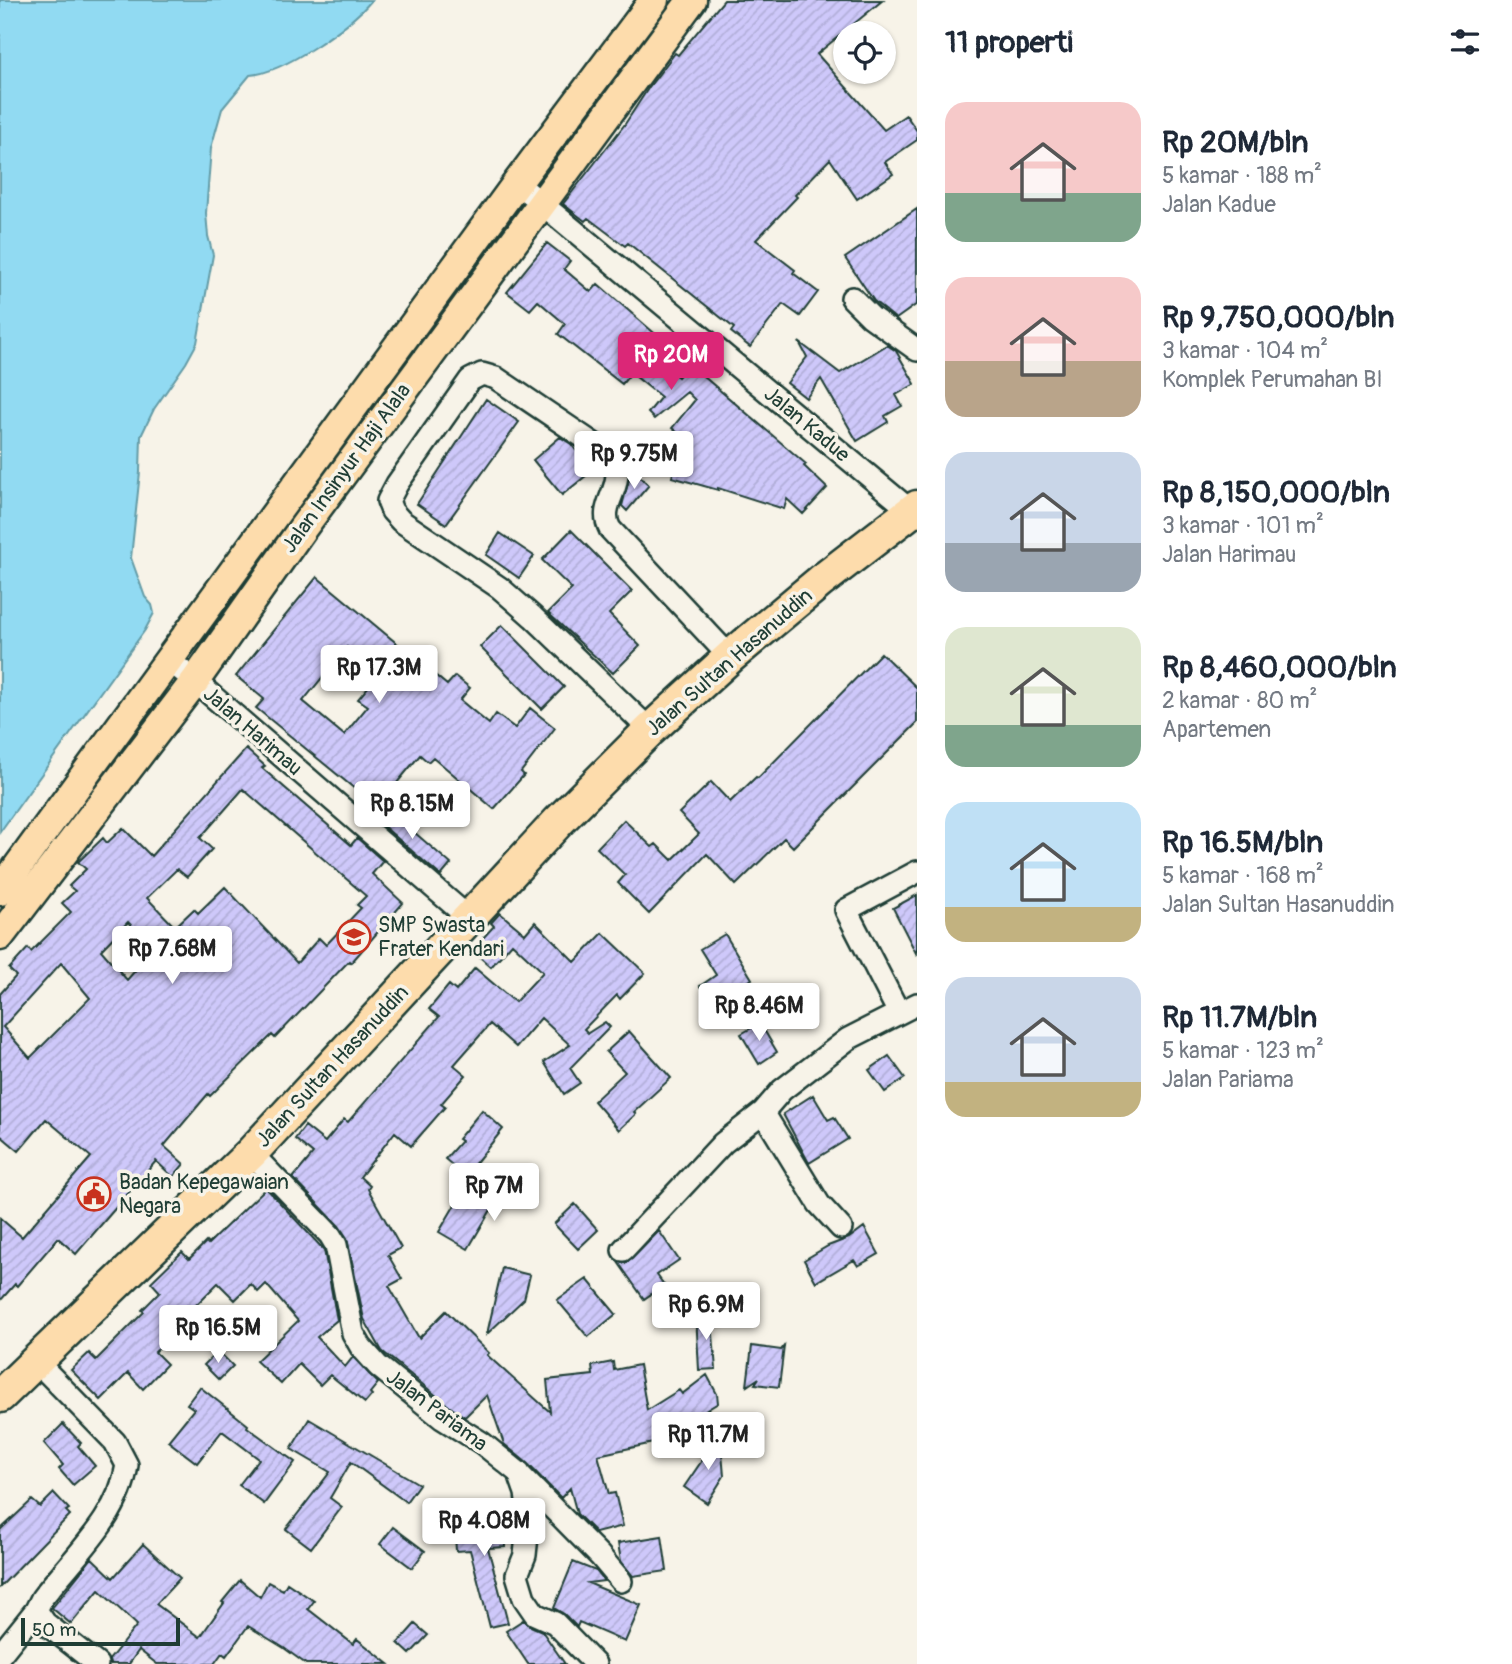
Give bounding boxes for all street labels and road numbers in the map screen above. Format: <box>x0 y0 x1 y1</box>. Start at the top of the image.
street label: Jalan Insinyur Haji Alala <box>276 378 417 558</box>
street label: Jalan Kadue <box>758 381 856 469</box>
street label: Jalan Sultan Hasanuddin <box>640 583 818 742</box>
street label: Jalan Harimau <box>197 681 308 782</box>
street label: Jalan Sultan Hasanuddin <box>250 980 415 1153</box>
street label: Jalan Pariama <box>381 1363 493 1457</box>

